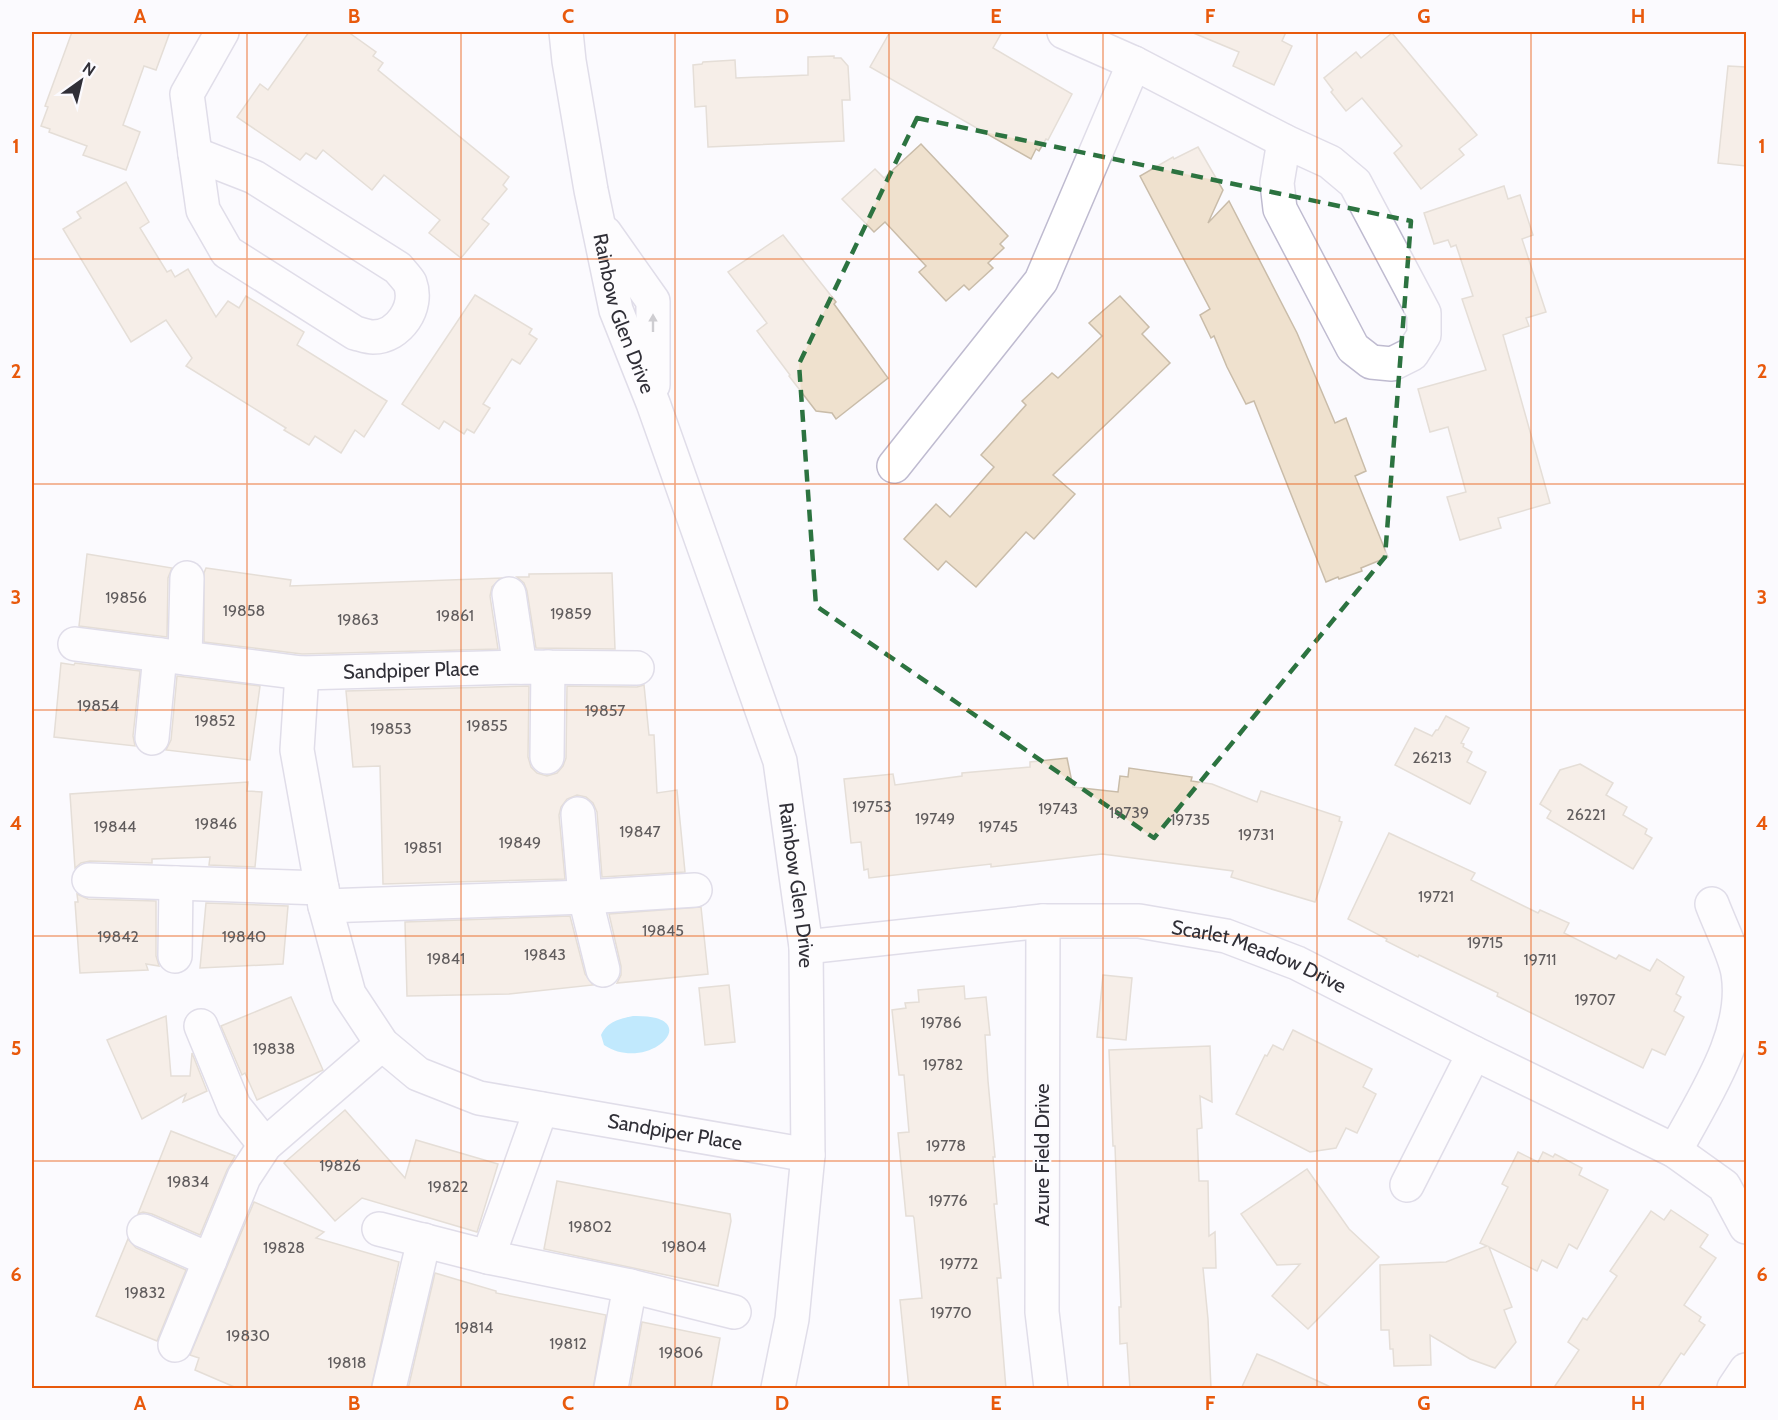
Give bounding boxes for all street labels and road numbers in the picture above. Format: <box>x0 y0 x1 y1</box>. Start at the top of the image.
street label: Rainbow Glen Drive <box>588 231 660 397</box>
street label: Sandpiper Place <box>343 656 479 684</box>
street label: Rainbow Glen Drive <box>774 801 818 968</box>
street label: Scarlet Meadow Drive <box>1170 915 1350 998</box>
street label: Azure Field Drive <box>1030 1084 1054 1226</box>
street label: Sandpiper Place <box>606 1108 744 1155</box>

